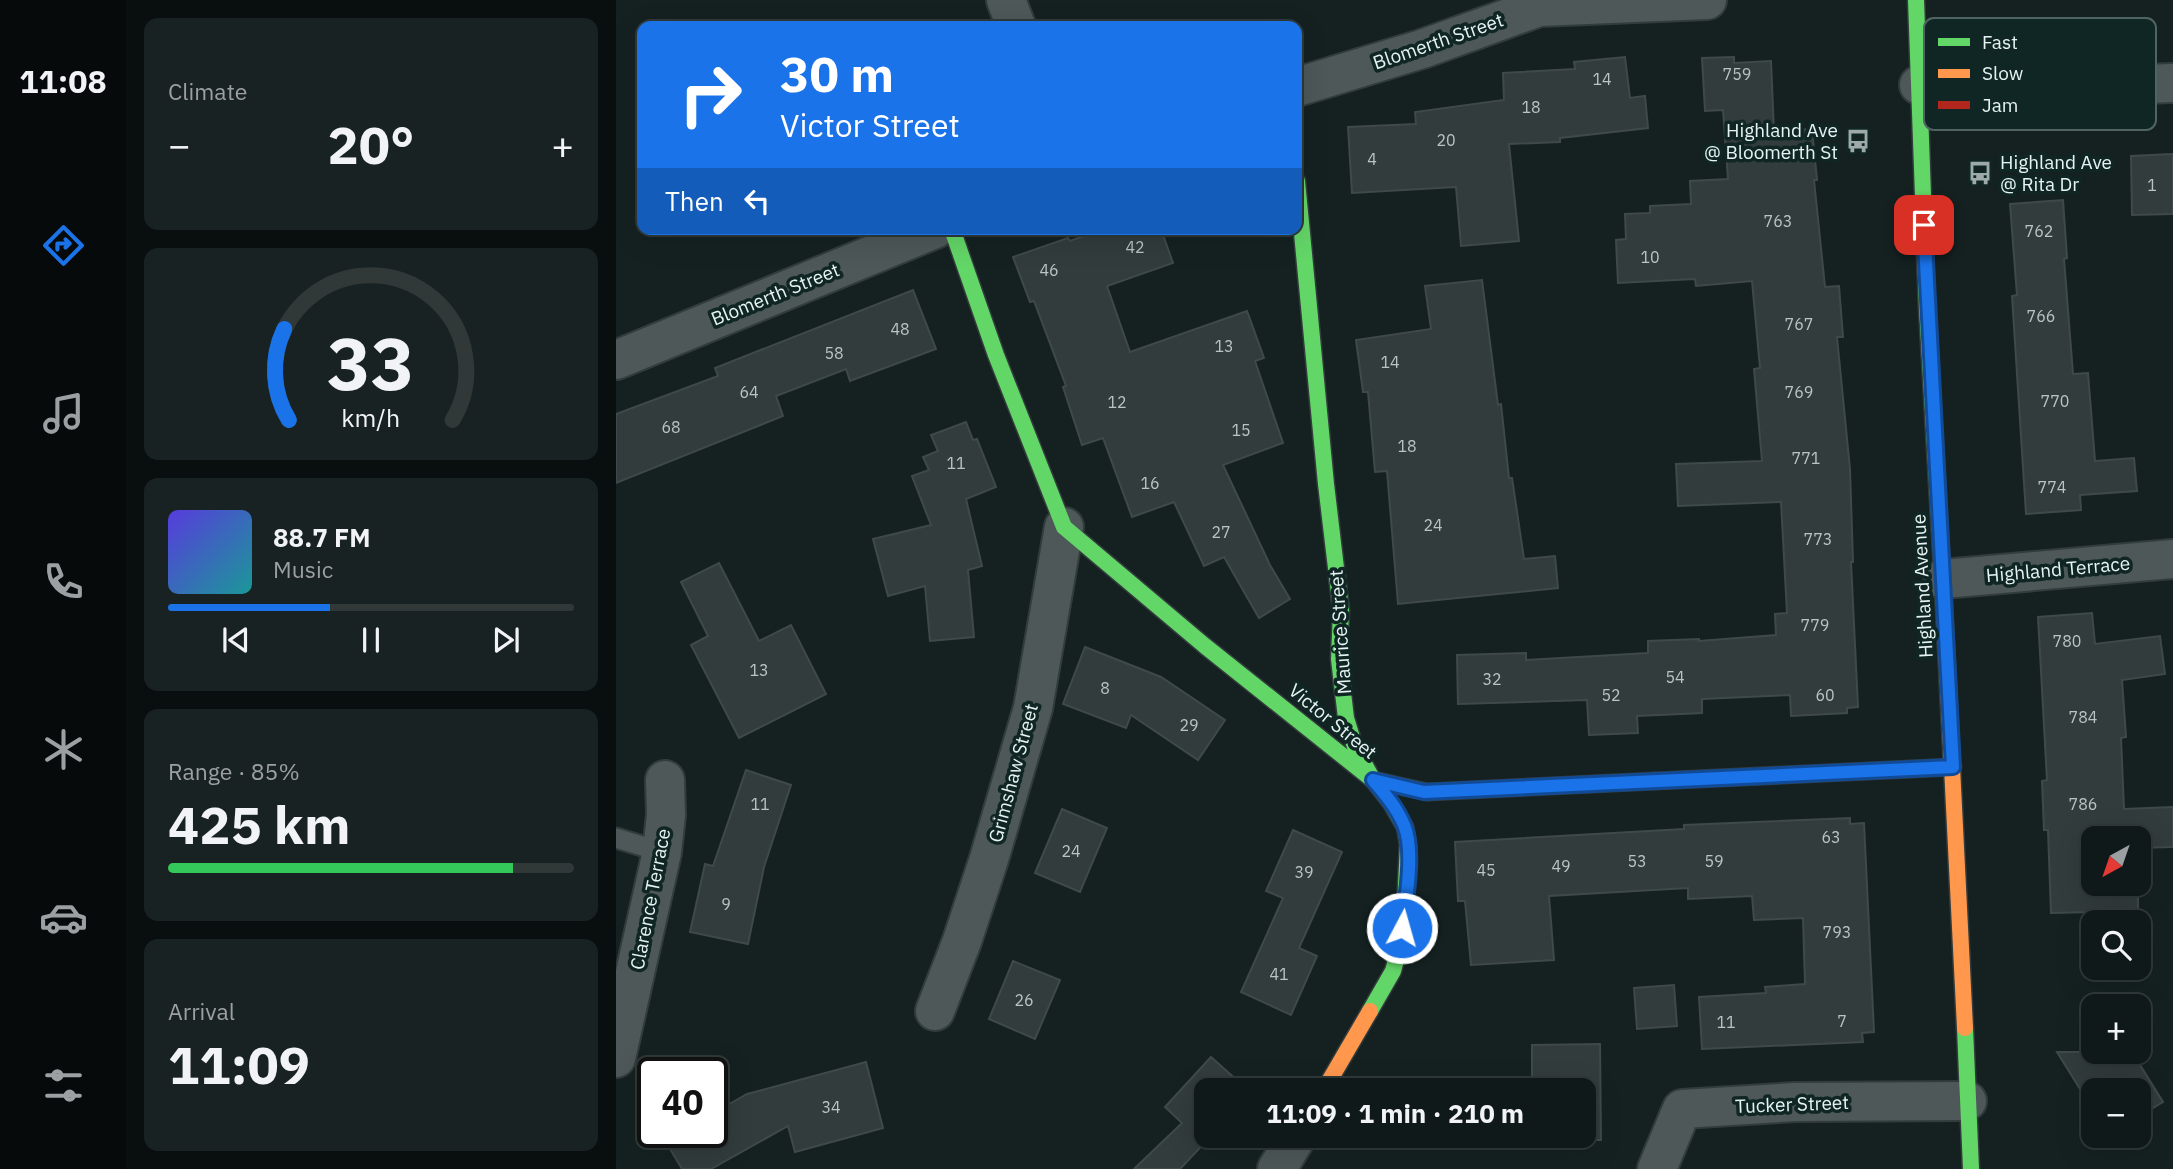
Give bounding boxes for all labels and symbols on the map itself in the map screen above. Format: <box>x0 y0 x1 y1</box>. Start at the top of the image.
street label: Blomerth Street <box>1370 7 1506 75</box>
legend <box>1924 18 2156 130</box>
text: Fast <box>1982 30 2018 54</box>
text: Slow <box>1982 61 2023 85</box>
house number: 759 <box>1723 64 1751 84</box>
house number: 14 <box>1592 69 1612 89</box>
text: Jam <box>1982 93 2018 117</box>
house number: 18 <box>1521 97 1541 117</box>
place label: Highland Ave @ Bloomerth St <box>1704 118 1838 164</box>
bus stop icon: Highland Ave @ Bloomerth St <box>1844 127 1872 155</box>
house number: 20 <box>1436 130 1456 150</box>
house number: 4 <box>1367 149 1377 169</box>
place label: Highland Ave @ Rita Dr <box>2000 150 2112 196</box>
bus stop icon: Highland Ave @ Rita Dr <box>1966 159 1994 187</box>
house number: 1 <box>2147 175 2157 195</box>
pin <box>1894 195 1954 255</box>
house number: 763 <box>1764 211 1792 231</box>
house number: 762 <box>2025 221 2053 241</box>
house number: 42 <box>1125 237 1145 257</box>
house number: 10 <box>1640 247 1660 267</box>
street label: Blomerth Street <box>707 257 843 331</box>
house number: 46 <box>1039 260 1059 280</box>
house number: 766 <box>2027 306 2055 326</box>
house number: 767 <box>1785 314 1813 334</box>
house number: 48 <box>890 319 910 339</box>
house number: 13 <box>1214 336 1234 356</box>
house number: 58 <box>824 343 844 363</box>
house number: 14 <box>1380 352 1400 372</box>
house number: 64 <box>739 382 759 402</box>
house number: 769 <box>1785 382 1813 402</box>
house number: 770 <box>2041 391 2069 411</box>
house number: 12 <box>1107 392 1127 412</box>
house number: 68 <box>661 417 681 437</box>
house number: 15 <box>1231 420 1251 440</box>
house number: 18 <box>1397 436 1417 456</box>
house number: 771 <box>1792 448 1820 468</box>
house number: 11 <box>946 453 966 473</box>
house number: 16 <box>1140 473 1160 493</box>
house number: 774 <box>2038 477 2066 497</box>
street label: Highland Avenue <box>1906 513 1938 659</box>
house number: 24 <box>1423 515 1443 535</box>
house number: 27 <box>1211 522 1231 542</box>
house number: 773 <box>1804 529 1832 549</box>
street label: Highland Terrace <box>1985 551 2131 587</box>
street label: Maurice Street <box>1324 569 1356 695</box>
house number: 779 <box>1801 615 1829 635</box>
house number: 780 <box>2053 631 2081 651</box>
house number: 13 <box>749 660 769 680</box>
house number: 54 <box>1665 667 1685 687</box>
house number: 32 <box>1482 669 1502 689</box>
house number: 8 <box>1100 678 1110 698</box>
street label: Victor Street <box>1284 678 1382 764</box>
house number: 52 <box>1601 685 1621 705</box>
house number: 60 <box>1815 685 1835 705</box>
street label: Grimshaw Street <box>983 701 1043 845</box>
house number: 784 <box>2069 707 2097 727</box>
house number: 29 <box>1179 715 1199 735</box>
house number: 11 <box>750 794 770 814</box>
house number: 786 <box>2069 794 2097 814</box>
street label: Clarence Terrace <box>625 826 675 972</box>
north arrow <box>2081 826 2151 896</box>
house number: 63 <box>1821 827 1841 847</box>
house number: 24 <box>1061 841 1081 861</box>
house number: 53 <box>1627 851 1647 871</box>
house number: 59 <box>1704 851 1724 871</box>
house number: 49 <box>1551 856 1571 876</box>
house number: 45 <box>1476 860 1496 880</box>
house number: 39 <box>1294 862 1314 882</box>
position arrow <box>1365 891 1439 965</box>
house number: 9 <box>721 894 731 914</box>
house number: 793 <box>1823 922 1851 942</box>
house number: 41 <box>1269 964 1289 984</box>
house number: 26 <box>1014 990 1034 1010</box>
house number: 7 <box>1837 1011 1847 1031</box>
house number: 11 <box>1716 1012 1736 1032</box>
speed limit sign: 40 <box>637 1057 728 1148</box>
street label: Tucker Street <box>1735 1090 1849 1118</box>
house number: 34 <box>821 1097 841 1117</box>

